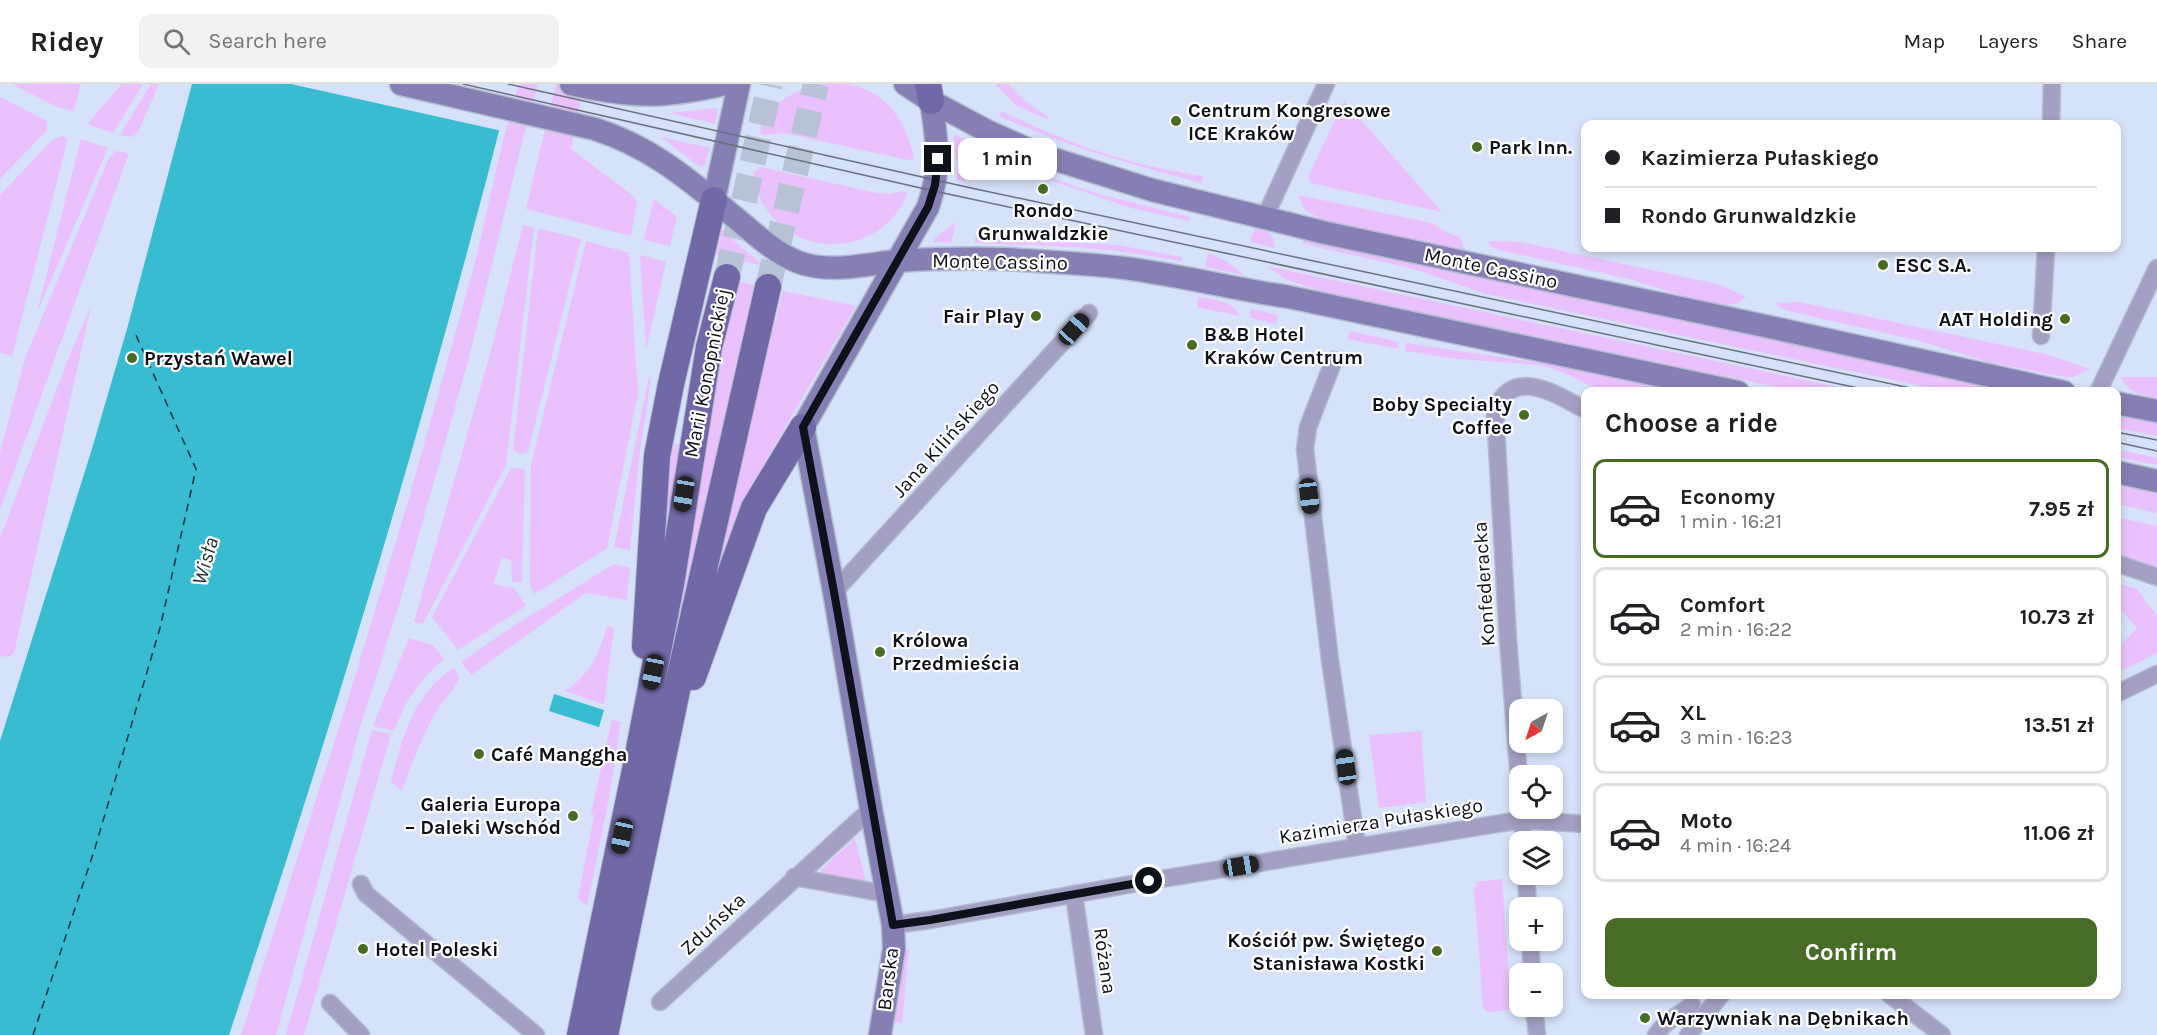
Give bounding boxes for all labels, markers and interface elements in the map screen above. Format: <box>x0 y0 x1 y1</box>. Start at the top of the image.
search box <box>139 14 559 68</box>
text: Ridey <box>30 25 103 58</box>
icon: search <box>160 25 193 58</box>
text: Search here <box>208 28 327 54</box>
text: Map <box>1903 29 1945 53</box>
text: Layers <box>1978 29 2039 53</box>
text: Share <box>2072 29 2127 53</box>
place label: Centrum Kongresowe ICE Kraków <box>1188 99 1391 145</box>
marker: Centrum Kongresowe ICE Kraków <box>1169 114 1183 128</box>
place label: Park Inn. <box>1489 136 1572 159</box>
callout: 1 min <box>959 138 1058 180</box>
marker: Park Inn. <box>1470 140 1484 154</box>
route end <box>924 145 951 172</box>
text: Kazimierza Pułaskiego <box>1641 145 1879 171</box>
text: 1 min <box>982 147 1033 170</box>
marker: Rondo Grunwaldzkie <box>1036 182 1050 196</box>
place label: Rondo Grunwaldzkie <box>978 199 1108 245</box>
text: Rondo Grunwaldzkie <box>1641 203 1856 229</box>
street label: Monte Cassino <box>1422 243 1560 293</box>
street label: Monte Cassino <box>932 249 1068 275</box>
place label: ESC S.A. <box>1895 254 1971 277</box>
marker: ESC S.A. <box>1876 258 1890 272</box>
street label: Marii Konopnickiej <box>679 287 735 459</box>
place label: Fair Play <box>943 305 1024 328</box>
place label: AAT Holding <box>1939 308 2053 331</box>
marker: Fair Play <box>1029 309 1043 323</box>
car <box>1055 310 1093 348</box>
marker: AAT Holding <box>2058 312 2072 326</box>
place label: B&B Hotel Kraków Centrum <box>1204 323 1363 369</box>
marker: B&B Hotel Kraków Centrum <box>1185 338 1199 352</box>
place label: Przystań Wawel <box>144 347 293 370</box>
marker: Przystań Wawel <box>125 351 139 365</box>
street label: Jana Kilińskiego <box>888 376 1004 502</box>
place label: Boby Specialty Coffee <box>1372 393 1512 439</box>
text: Choose a ride <box>1605 407 1778 439</box>
marker: Boby Specialty Coffee <box>1517 408 1531 422</box>
car <box>672 475 696 513</box>
car <box>1298 477 1320 515</box>
icon: car <box>1608 482 1662 536</box>
text: Economy <box>1680 484 1775 510</box>
text: 7.95 zł <box>2029 496 2094 522</box>
text: 1 min · 16:21 <box>1680 510 1782 533</box>
street label: Konfederacka <box>1468 521 1500 647</box>
water label: Wisła <box>187 534 223 588</box>
icon: car <box>1608 590 1662 644</box>
text: Comfort <box>1680 592 1765 618</box>
text: 10.73 zł <box>2020 604 2094 630</box>
text: 2 min · 16:22 <box>1680 618 1792 641</box>
place label: Królowa Przedmieścia <box>892 629 1020 675</box>
marker: Królowa Przedmieścia <box>873 645 887 659</box>
car <box>641 653 665 691</box>
icon: car <box>1608 698 1662 752</box>
north arrow <box>1509 699 1563 753</box>
map controls <box>1509 699 1563 1017</box>
text: XL <box>1680 700 1706 726</box>
text: 13.51 zł <box>2024 712 2094 738</box>
text: 3 min · 16:23 <box>1680 726 1792 749</box>
place label: Café Manggha <box>491 743 627 766</box>
marker: Café Manggha <box>472 747 486 761</box>
car <box>1335 748 1357 786</box>
button: locate <box>1509 765 1563 819</box>
place label: Galeria Europa – Daleki Wschód <box>405 793 561 839</box>
street label: Kazimierza Pułaskiego <box>1277 794 1485 848</box>
icon: car <box>1608 806 1662 860</box>
text: Moto <box>1680 808 1733 834</box>
marker: Galeria Europa – Daleki Wschód <box>566 809 580 823</box>
car <box>609 817 635 855</box>
text: 11.06 zł <box>2023 820 2094 846</box>
button: layers <box>1509 831 1563 885</box>
text: 4 min · 16:24 <box>1680 834 1791 857</box>
car <box>1222 854 1260 878</box>
route start <box>1135 867 1162 894</box>
street label: Zduńska <box>676 888 750 960</box>
button: + <box>1509 897 1563 951</box>
button: Confirm <box>1605 918 2097 987</box>
street label: Różana <box>1089 926 1121 996</box>
place label: Kościół pw. Świętego Stanisława Kostki <box>1227 928 1425 975</box>
place label: Hotel Poleski <box>375 938 499 961</box>
marker: Hotel Poleski <box>356 942 370 956</box>
marker: Kościół pw. Świętego Stanisława Kostki <box>1430 944 1444 958</box>
street label: Barska <box>873 946 903 1012</box>
button: − <box>1509 963 1563 1017</box>
place label: Warzywniak na Dębnikach <box>1657 1007 1909 1030</box>
marker: Warzywniak na Dębnikach <box>1638 1011 1652 1025</box>

